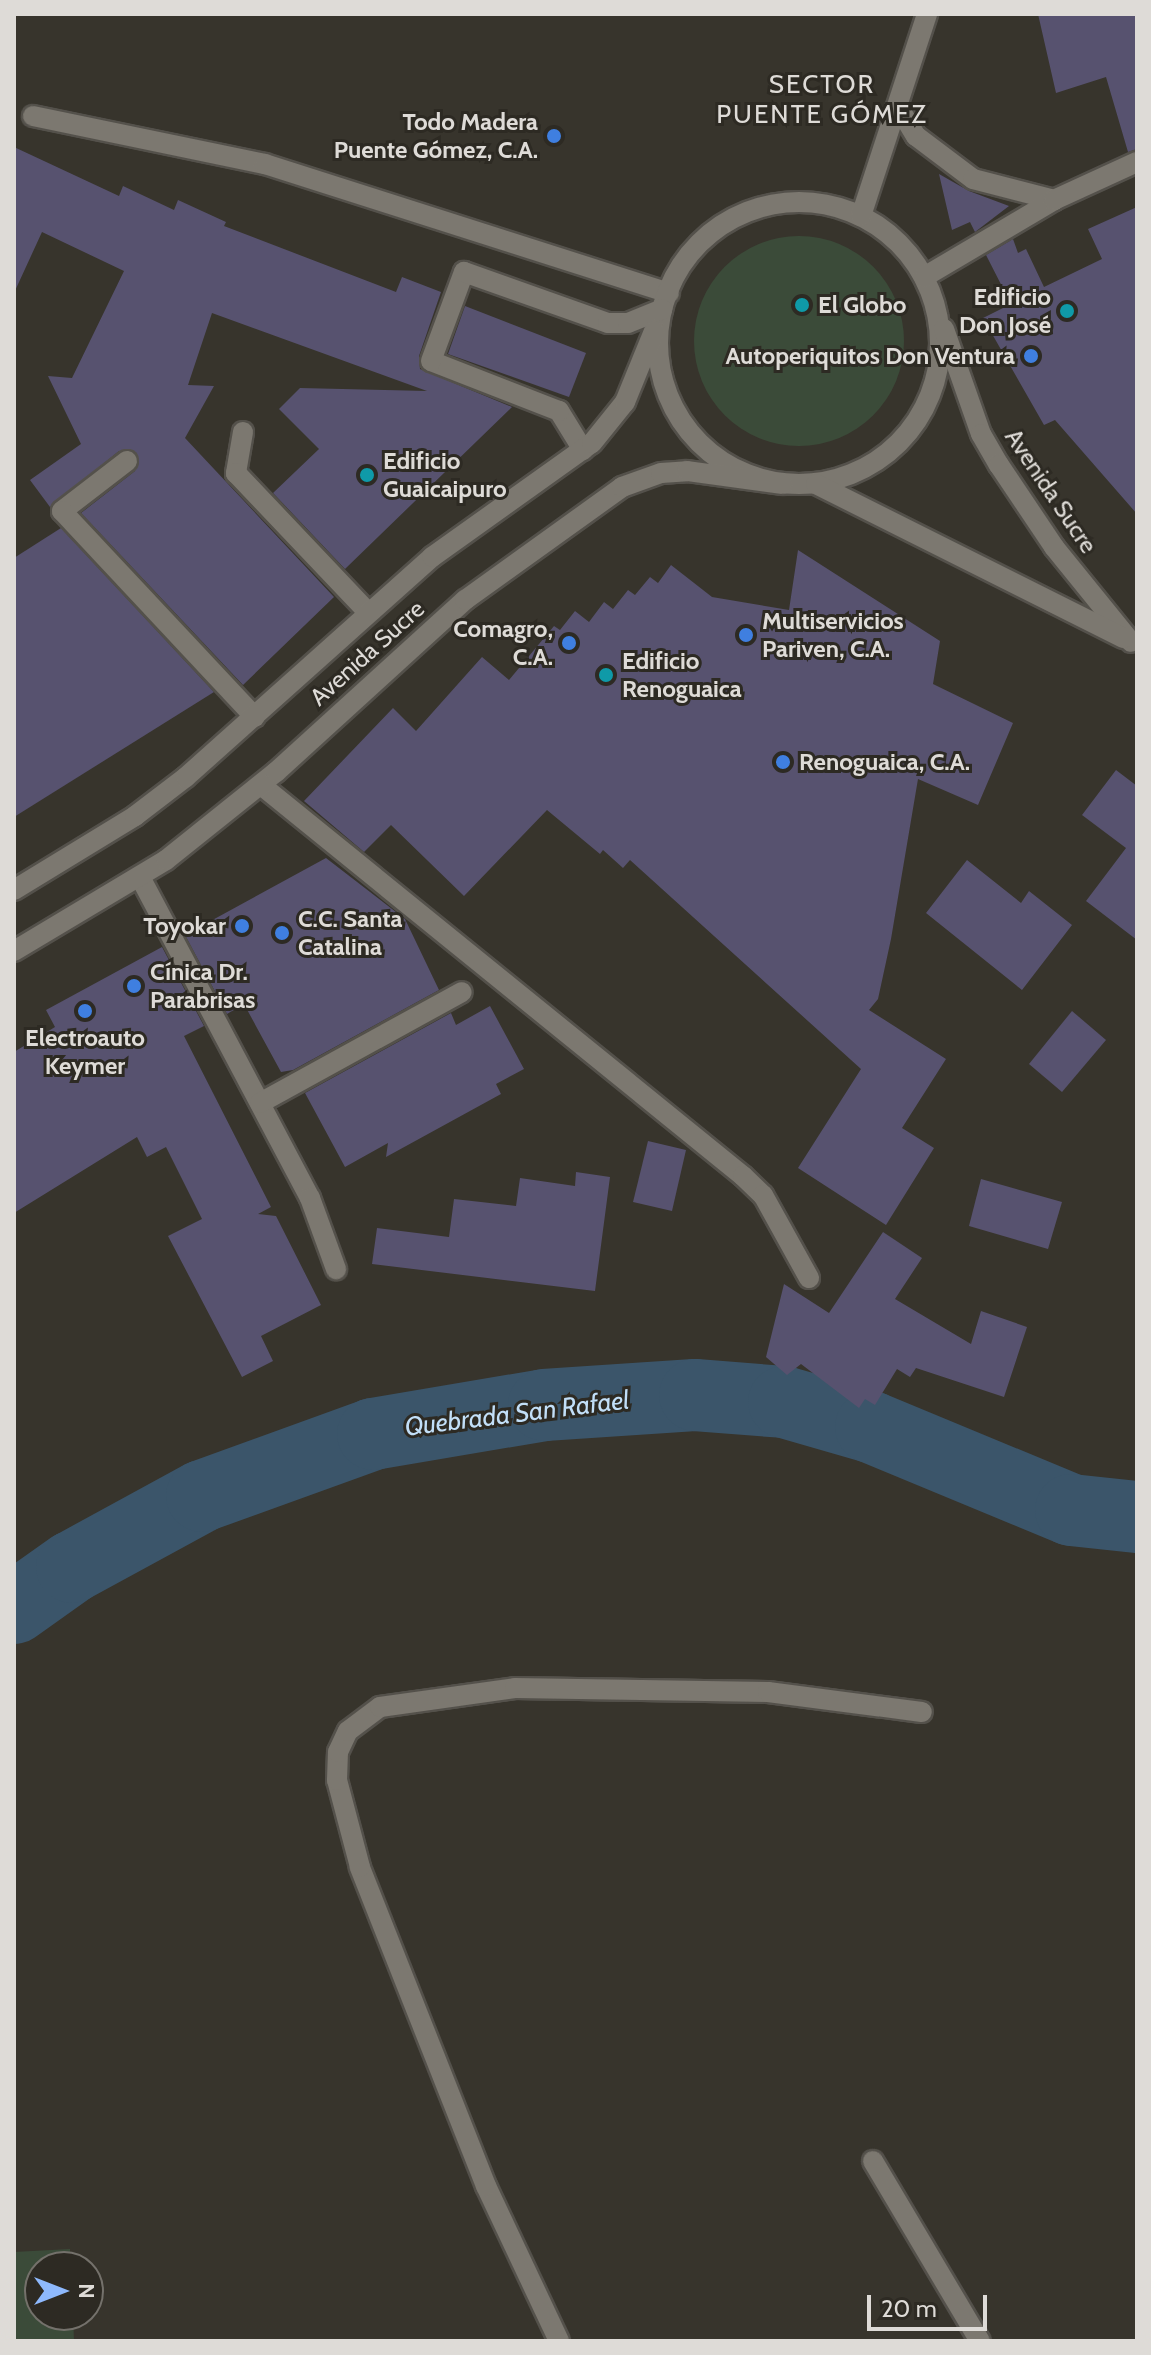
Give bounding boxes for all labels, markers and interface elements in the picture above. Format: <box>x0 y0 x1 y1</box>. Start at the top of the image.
district label: SECTOR PUENTE GÓMEZ <box>716 69 928 130</box>
place label: Todo Madera Puente Gómez, C.A. <box>334 108 538 164</box>
marker: Todo Madera Puente Gómez, C.A. <box>545 127 563 145</box>
place label: Edificio Don José <box>959 283 1051 339</box>
place label: El Globo <box>818 291 906 319</box>
marker: El Globo <box>793 296 811 314</box>
marker: Edificio Don José <box>1058 302 1076 320</box>
place label: Autoperiquitos Don Ventura <box>725 342 1015 370</box>
marker: Autoperiquitos Don Ventura <box>1022 347 1040 365</box>
street label: Avenida Sucre <box>999 423 1103 559</box>
place label: Edificio Guaicaipuro <box>383 447 507 503</box>
marker: Edificio Guaicaipuro <box>358 466 376 484</box>
street label: Avenida Sucre <box>304 594 430 712</box>
place label: Multiservicios Pariven, C.A. <box>762 607 904 663</box>
place label: Comagro, C.A. <box>453 615 553 671</box>
marker: Multiservicios Pariven, C.A. <box>737 626 755 644</box>
marker: Comagro, C.A. <box>560 634 578 652</box>
place label: Edificio Renoguaica <box>622 647 742 703</box>
marker: Edificio Renoguaica <box>597 666 615 684</box>
place label: Renoguaica, C.A. <box>799 748 970 776</box>
marker: Renoguaica, C.A. <box>774 753 792 771</box>
place label: C.C. Santa Catalina <box>298 905 402 961</box>
place label: Toyokar <box>143 912 226 940</box>
marker: Toyokar <box>233 917 251 935</box>
marker: C.C. Santa Catalina <box>273 924 291 942</box>
place label: Cínica Dr. Parabrisas <box>150 958 255 1014</box>
marker: Cínica Dr. Parabrisas <box>125 977 143 995</box>
marker: Electroauto Keymer <box>76 1002 94 1020</box>
place label: Electroauto Keymer <box>25 1024 145 1080</box>
water label: Quebrada San Rafael <box>403 1385 631 1443</box>
north arrow <box>24 2251 104 2331</box>
scale bar <box>871 2279 991 2329</box>
text: N <box>73 2283 100 2299</box>
text: 20 m <box>881 2294 937 2323</box>

